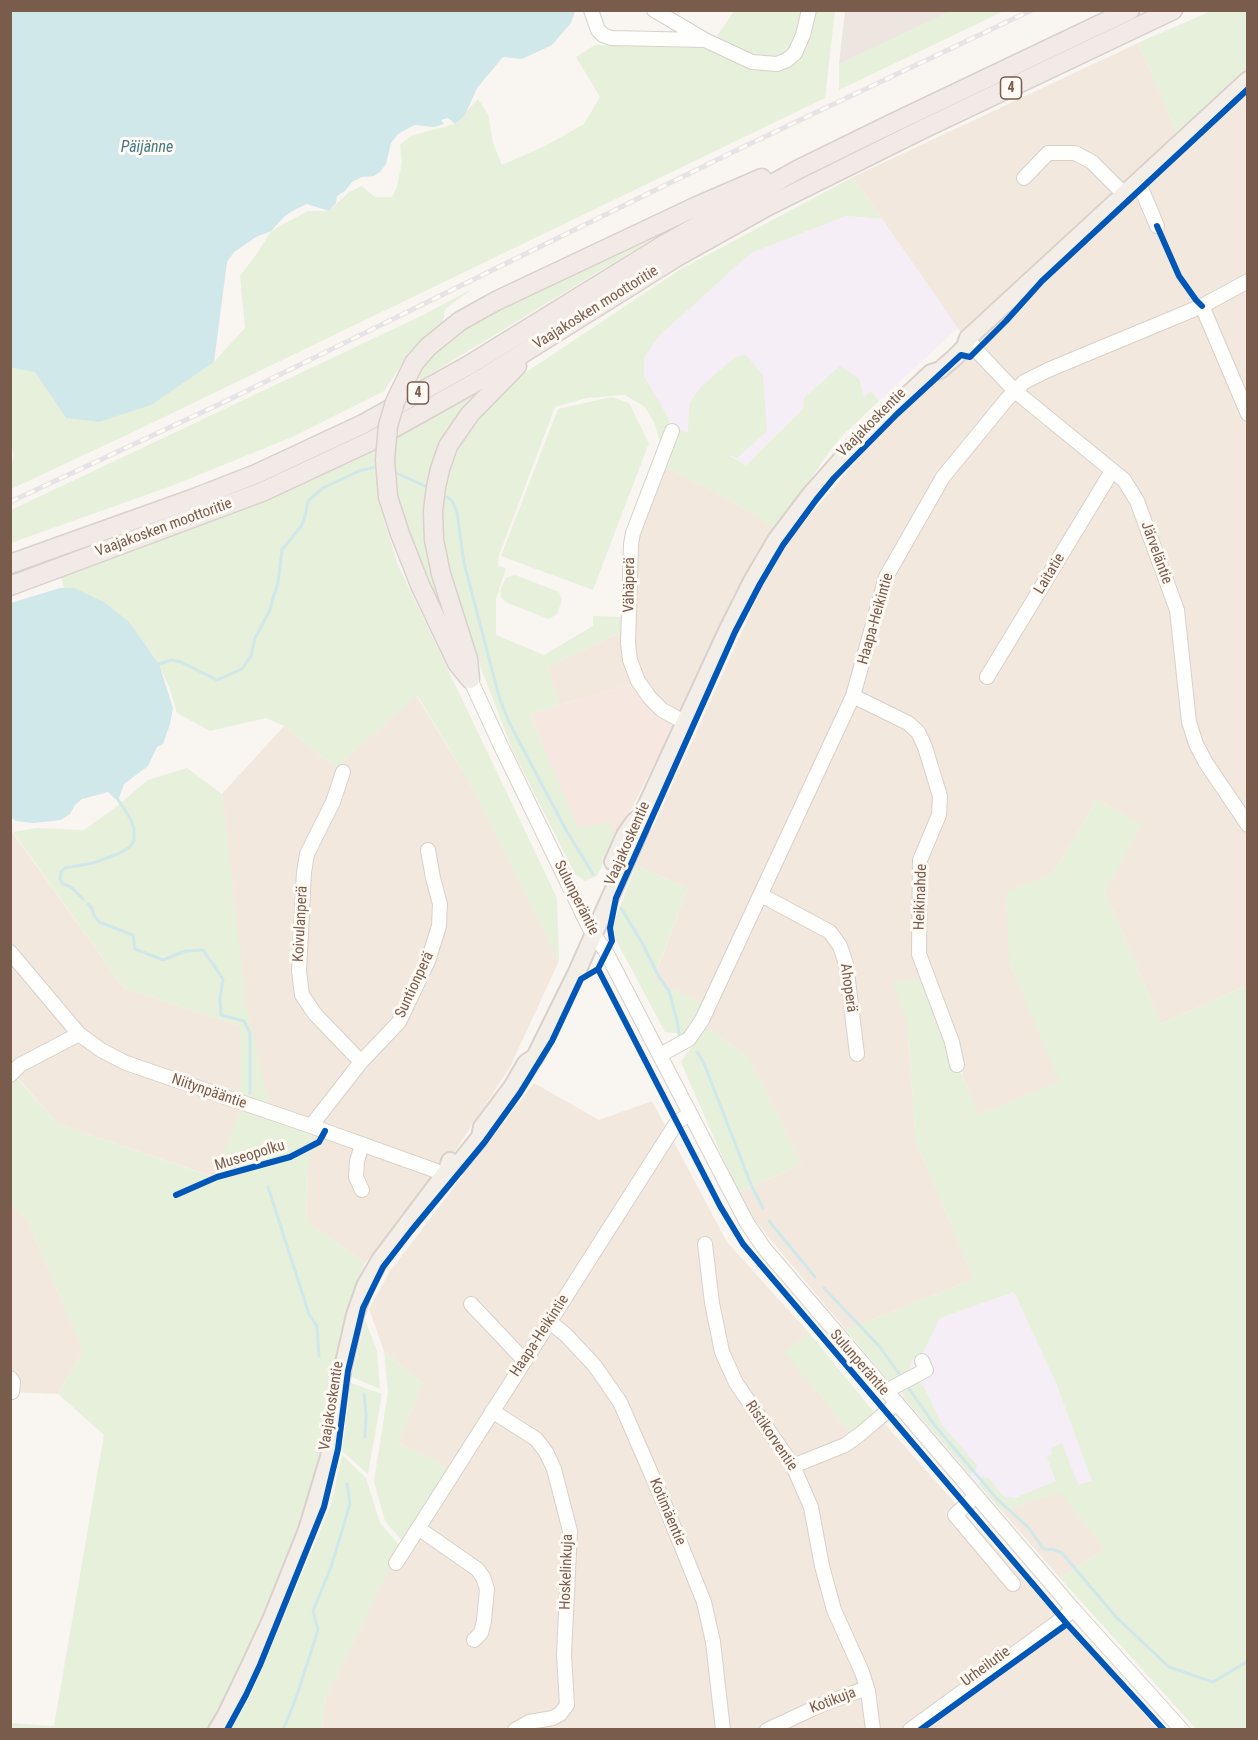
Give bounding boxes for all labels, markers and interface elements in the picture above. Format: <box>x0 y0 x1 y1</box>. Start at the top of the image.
road number: 4 <box>1000 77 1022 99</box>
water label: Päijänne <box>121 138 173 158</box>
street label: Vaajakosken moottoritie <box>530 262 662 354</box>
road number: 4 <box>408 382 428 404</box>
street label: Vaajakoskentie <box>834 385 910 461</box>
street label: Vaajakosken moottoritie <box>93 495 235 561</box>
street label: Järveläntie <box>1136 519 1176 587</box>
street label: Laitatie <box>1031 550 1069 598</box>
street label: Vähäperä <box>621 557 639 613</box>
street label: Haapa-Heikintie <box>854 571 898 667</box>
street label: Vaajakoskentie <box>601 799 655 889</box>
street label: Sulunperäntie <box>550 858 602 938</box>
street label: Heikinahde <box>911 864 931 930</box>
street label: Koivulanperä <box>290 885 312 963</box>
street label: Suntionperä <box>392 949 438 1021</box>
street label: Ahoperä <box>836 962 860 1014</box>
street label: Niitynpääntie <box>169 1071 249 1113</box>
street label: Museopolku <box>213 1137 287 1175</box>
street label: Haapa-Heikintie <box>507 1292 573 1380</box>
street label: Sulunperäntie <box>826 1327 892 1399</box>
street label: Vaajakoskentie <box>316 1360 348 1452</box>
street label: Ristikorventie <box>741 1398 801 1474</box>
street label: Kotimäentie <box>645 1476 689 1548</box>
street label: Hoskelinkuja <box>557 1534 577 1610</box>
street label: Urheilutie <box>958 1643 1014 1691</box>
street label: Kotikuja <box>807 1684 859 1718</box>

